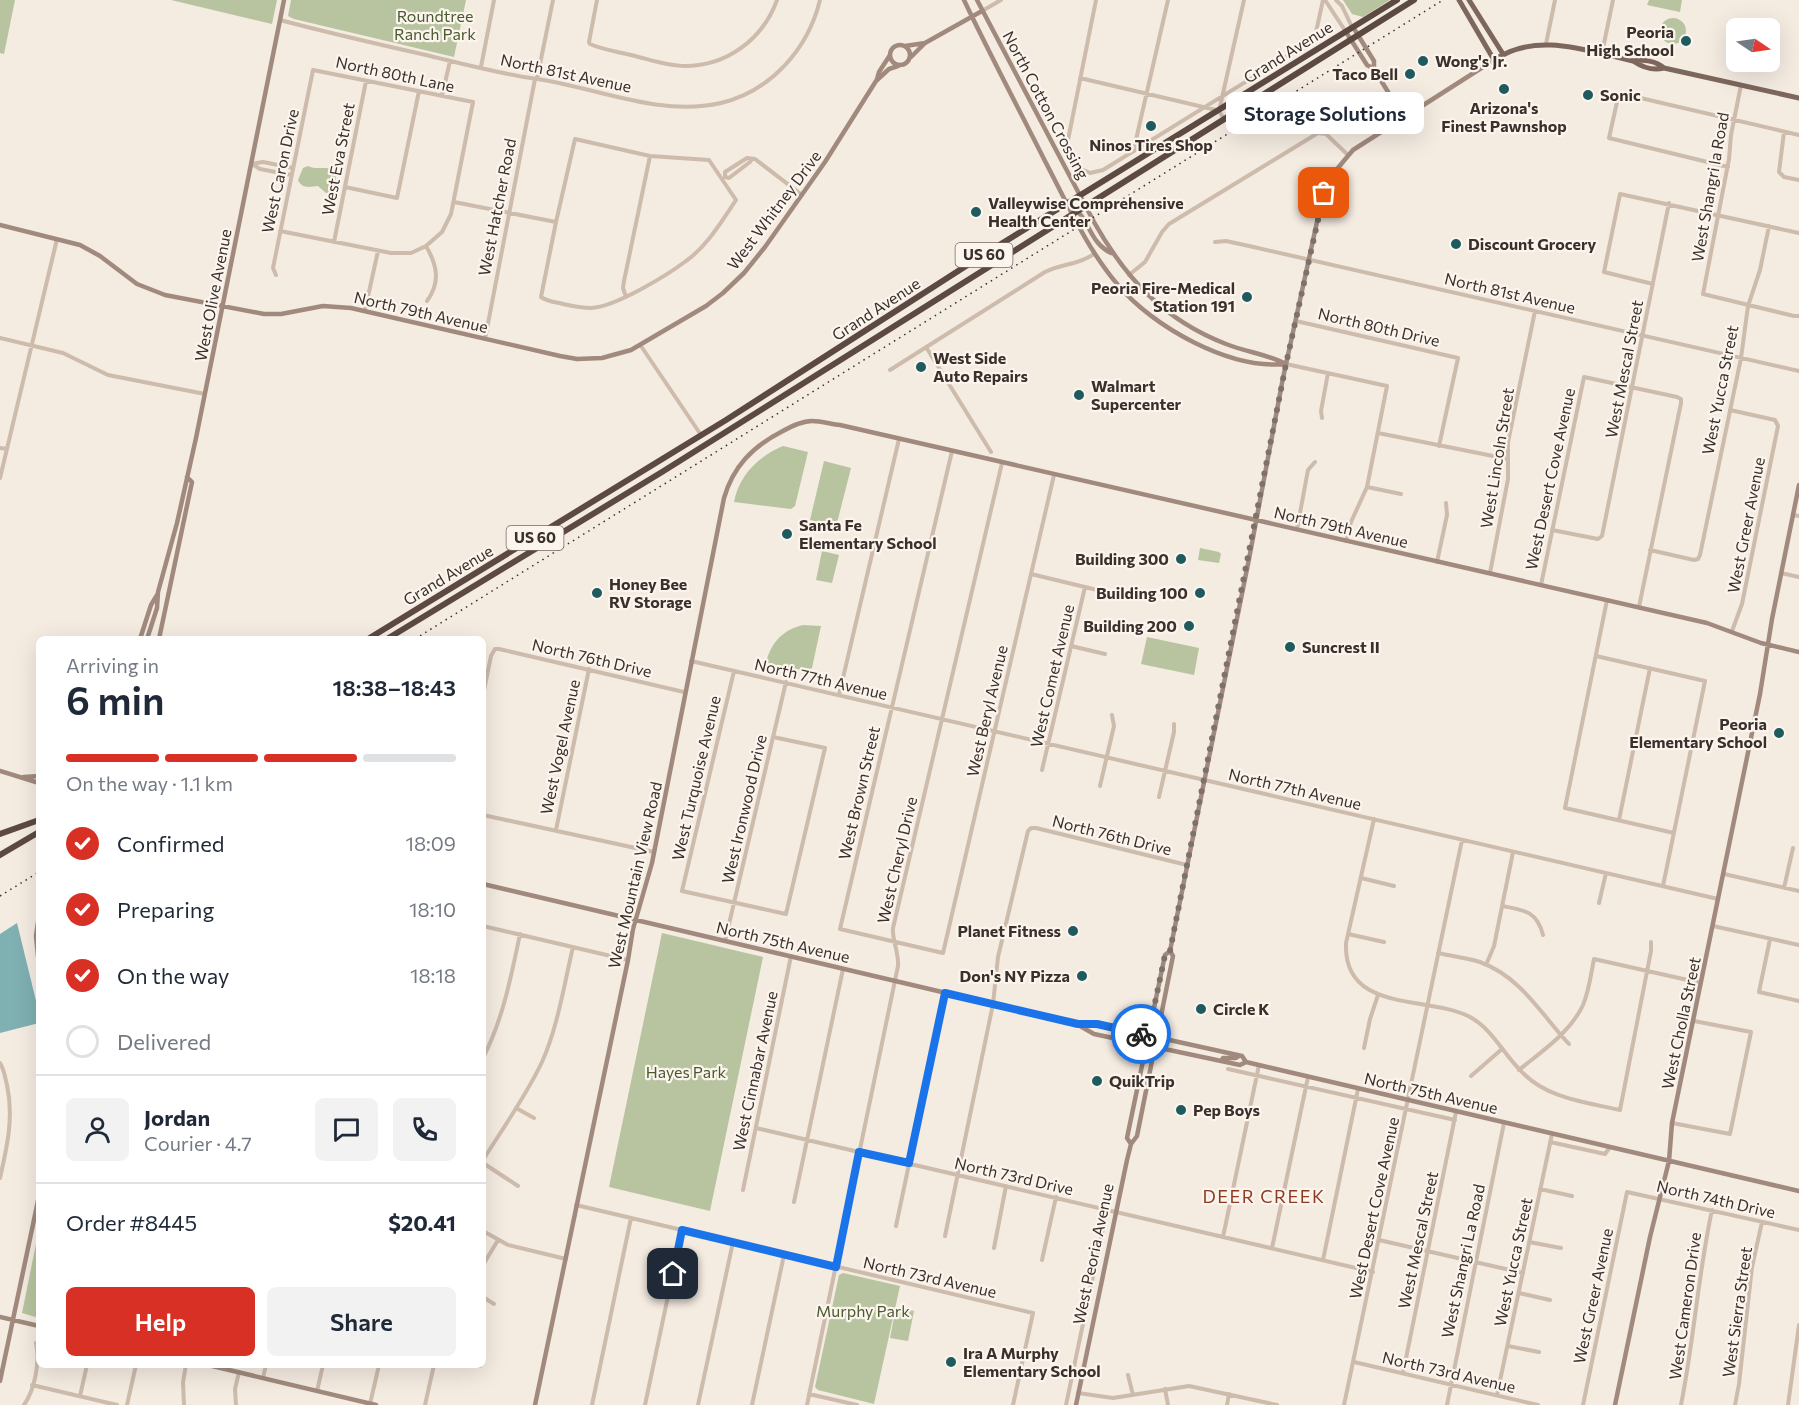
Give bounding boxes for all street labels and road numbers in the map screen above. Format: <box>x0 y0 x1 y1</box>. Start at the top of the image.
street label: Grand Avenue <box>1240 17 1336 86</box>
street label: North Cotton Crossing <box>999 27 1094 182</box>
street label: North 81st Avenue <box>499 49 633 96</box>
street label: North 80th Lane <box>334 52 456 95</box>
street label: West Eva Street <box>317 100 358 217</box>
street label: West Caron Drive <box>257 107 302 235</box>
street label: West Shangri la Road <box>1687 111 1732 263</box>
street label: West Hatcher Road <box>474 137 519 277</box>
street label: West Whitney Drive <box>723 146 825 273</box>
street label: West Olive Avenue <box>190 227 235 363</box>
road number: US 60 <box>956 243 1012 267</box>
street label: North 81st Avenue <box>1443 268 1577 317</box>
street label: Grand Avenue <box>828 273 923 344</box>
street label: North 79th Avenue <box>352 287 490 336</box>
street label: West Mescal Street <box>1601 298 1646 440</box>
street label: North 80th Drive <box>1316 303 1442 350</box>
street label: West Yucca Street <box>1698 323 1741 456</box>
street label: West Lincoln Street <box>1476 386 1517 530</box>
street label: West Desert Cove Avenue <box>1521 386 1578 572</box>
street label: West Greer Avenue <box>1723 455 1768 594</box>
street label: North 79th Avenue <box>1272 502 1410 551</box>
road number: US 60 <box>506 526 564 550</box>
street label: Grand Avenue <box>400 540 496 609</box>
street label: West Comet Avenue <box>1026 602 1077 749</box>
street label: North 76th Drive <box>530 634 654 681</box>
street label: West Beryl Avenue <box>962 643 1011 779</box>
street label: North 77th Avenue <box>753 654 889 703</box>
street label: West Vogel Avenue <box>536 678 583 816</box>
street label: West Turquoise Avenue <box>667 694 724 862</box>
street label: West Brown Street <box>834 724 883 862</box>
street label: West Ironwood Drive <box>717 733 770 885</box>
street label: North 77th Avenue <box>1227 764 1363 813</box>
street label: West Mountain View Road <box>604 780 665 970</box>
street label: West Cheryl Drive <box>873 795 920 925</box>
street label: North 76th Drive <box>1050 810 1174 859</box>
street label: North 75th Avenue <box>714 917 852 966</box>
street label: West Cholla Street <box>1657 954 1704 1091</box>
street label: West Cinnabar Avenue <box>728 989 781 1153</box>
street label: North 75th Avenue <box>1362 1068 1500 1117</box>
street label: West Desert Cove Avenue <box>1345 1115 1402 1301</box>
street label: North 73rd Drive <box>953 1153 1075 1198</box>
street label: West Mescal Street <box>1394 1169 1441 1310</box>
street label: North 74th Drive <box>1655 1176 1777 1221</box>
street label: West Peoria Avenue <box>1068 1182 1117 1326</box>
street label: West Shangri La Road <box>1437 1182 1488 1340</box>
street label: West Yucca Street <box>1490 1195 1536 1328</box>
street label: West Greer Avenue <box>1569 1226 1616 1365</box>
street label: West Cameron Drive <box>1665 1231 1704 1381</box>
street label: West Sierra Street <box>1718 1245 1755 1378</box>
street label: North 73rd Avenue <box>862 1252 999 1301</box>
street label: North 73rd Avenue <box>1381 1347 1518 1396</box>

